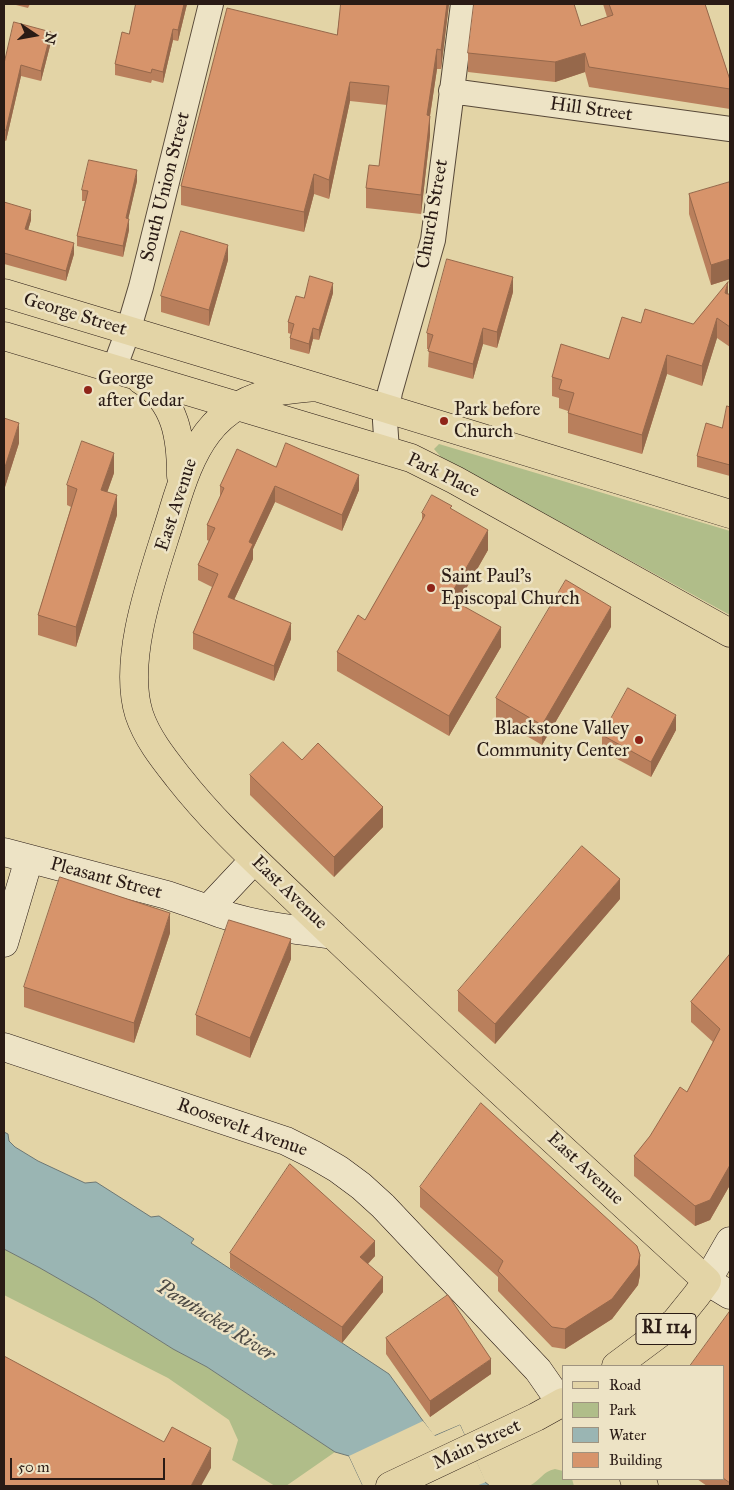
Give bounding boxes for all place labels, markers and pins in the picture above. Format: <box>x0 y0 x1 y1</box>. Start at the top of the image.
place label: George after Cedar <box>98 368 184 412</box>
marker: George after Cedar <box>82 384 94 396</box>
place label: Park before Church <box>454 399 540 443</box>
marker: Park before Church <box>438 415 450 427</box>
place label: Saint Paul's Episcopal Church <box>441 566 580 610</box>
marker: Saint Paul's Episcopal Church <box>425 582 437 594</box>
place label: Blackstone Valley Community Center <box>476 718 629 762</box>
marker: Blackstone Valley Community Center <box>633 734 645 746</box>

